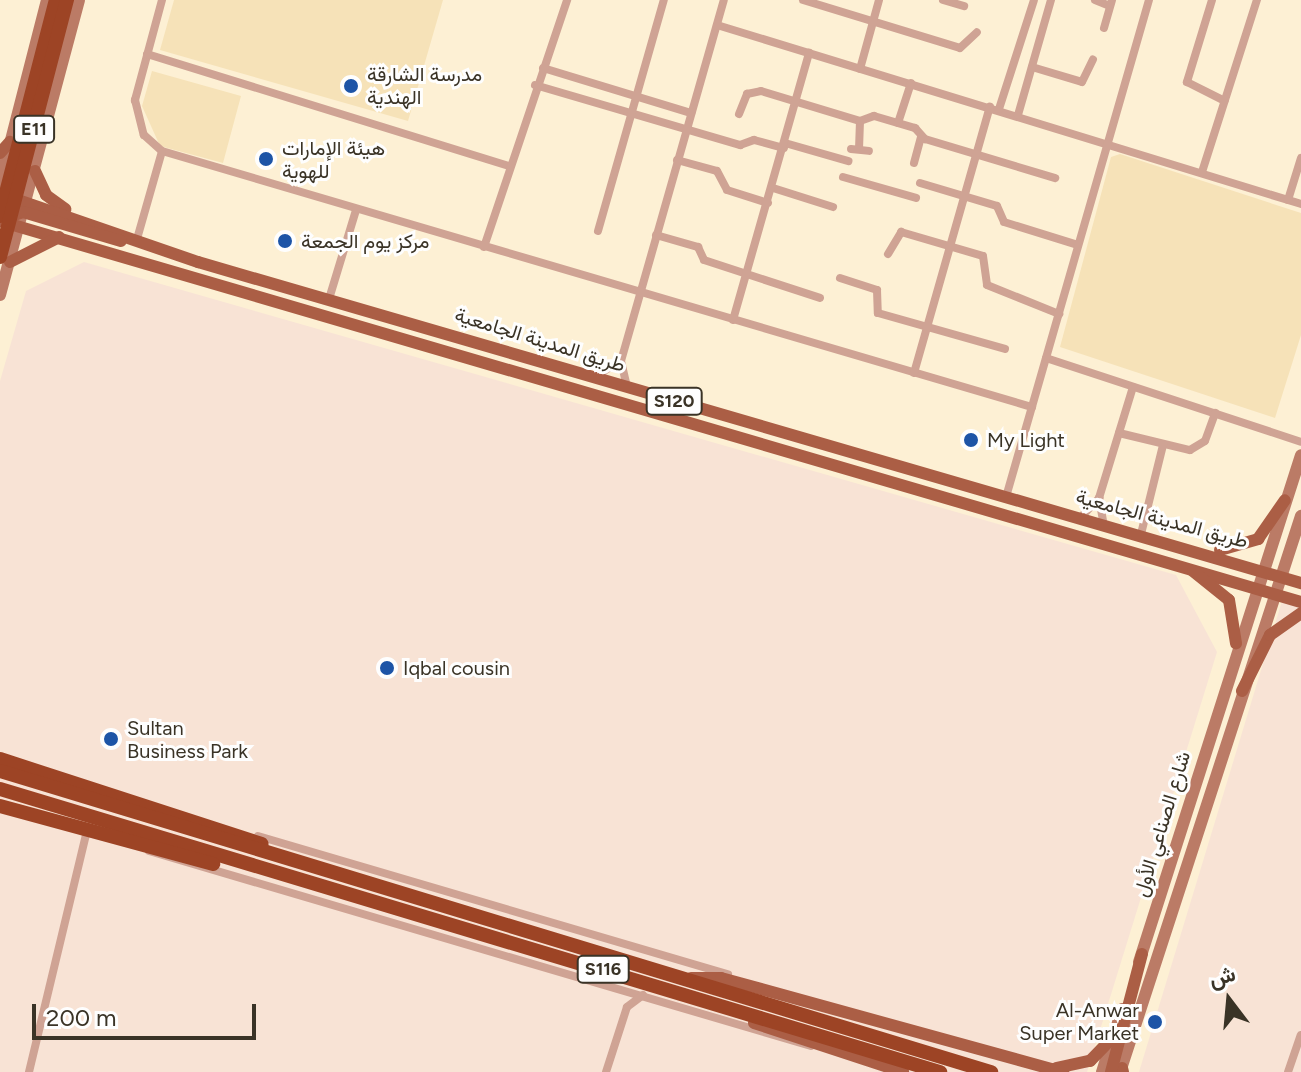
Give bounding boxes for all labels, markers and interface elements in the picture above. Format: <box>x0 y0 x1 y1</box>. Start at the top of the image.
place label: مدرسة الشارقة الهندية <box>367 62 482 109</box>
marker: مدرسة الشارقة الهندية <box>342 77 360 95</box>
road number: E11 <box>12 115 56 143</box>
place label: هيئة الإمارات للهوية <box>282 136 385 183</box>
marker: هيئة الإمارات للهوية <box>257 150 275 168</box>
place label: مركز يوم الجمعة <box>301 229 429 253</box>
marker: مركز يوم الجمعة <box>276 232 294 250</box>
street label: طريق المدينة الجامعية <box>452 303 628 377</box>
road number: S120 <box>644 387 704 415</box>
place label: My Light <box>987 428 1065 452</box>
marker: My Light <box>962 431 980 449</box>
street label: طريق المدينة الجامعية <box>1073 484 1251 554</box>
place label: Iqbal cousin <box>403 656 510 680</box>
marker: Iqbal cousin <box>378 659 396 677</box>
place label: Sultan Business Park <box>127 716 248 763</box>
marker: Sultan Business Park <box>102 730 120 748</box>
street label: شارع الصناعي الأول <box>1128 748 1196 900</box>
road number: S116 <box>575 955 631 983</box>
north arrow <box>1189 960 1269 1040</box>
text: ش <box>1206 960 1239 993</box>
scale bar <box>36 988 260 1038</box>
place label: Al-Anwar Super Market <box>1019 998 1139 1045</box>
text: 200 m <box>46 1003 117 1032</box>
marker: Al-Anwar Super Market <box>1146 1013 1164 1031</box>

